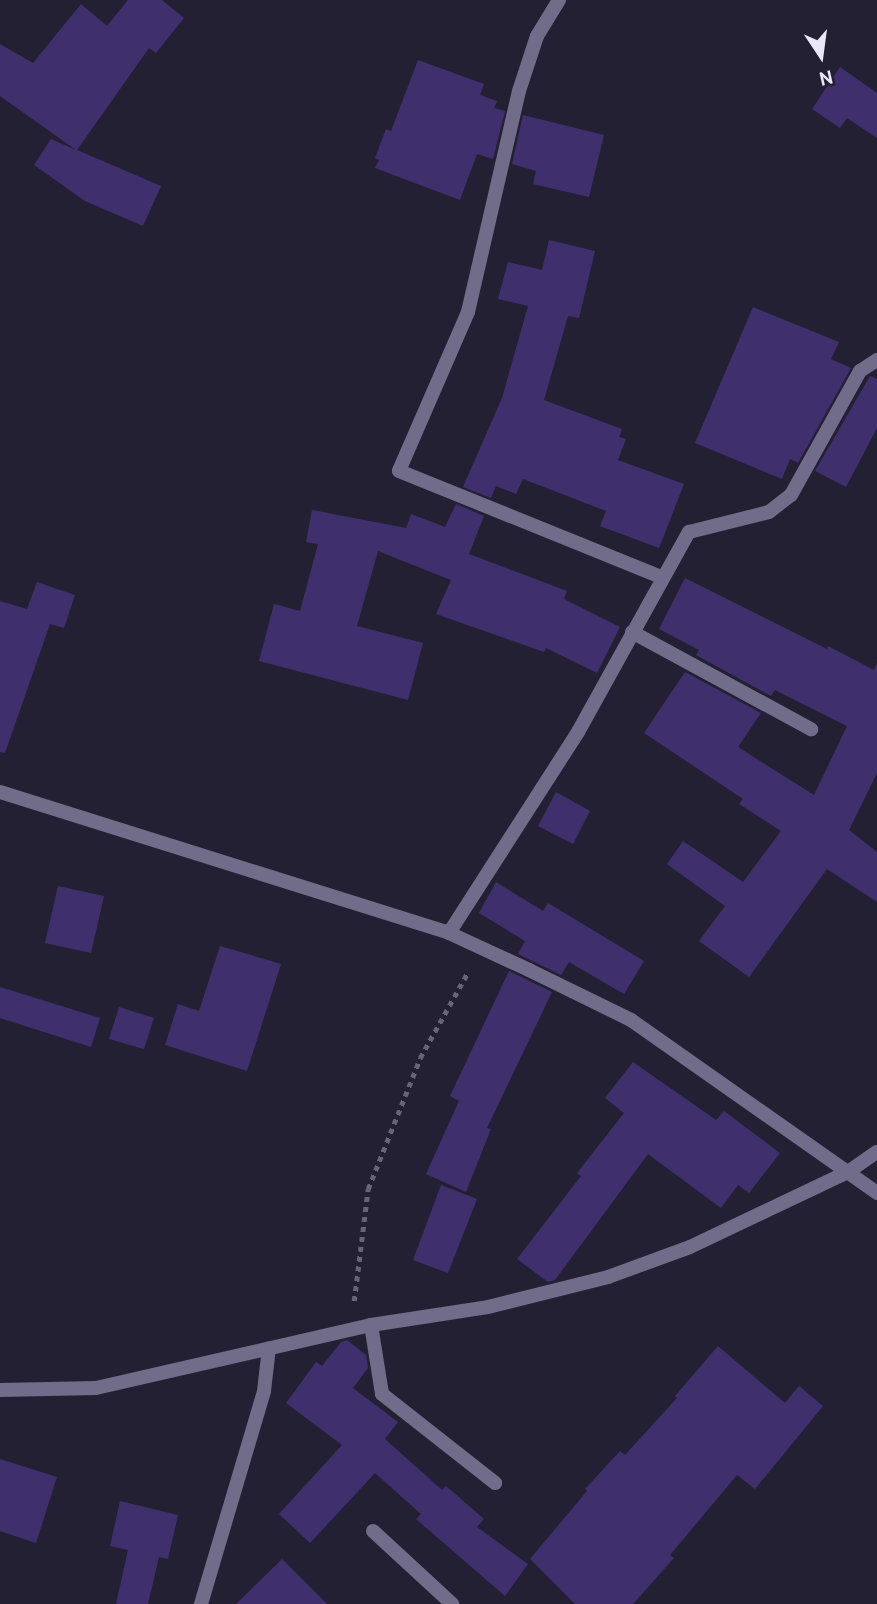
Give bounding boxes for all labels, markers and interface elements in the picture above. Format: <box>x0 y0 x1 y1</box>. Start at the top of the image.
north arrow <box>786 21 856 91</box>
text: N <box>816 63 835 90</box>

